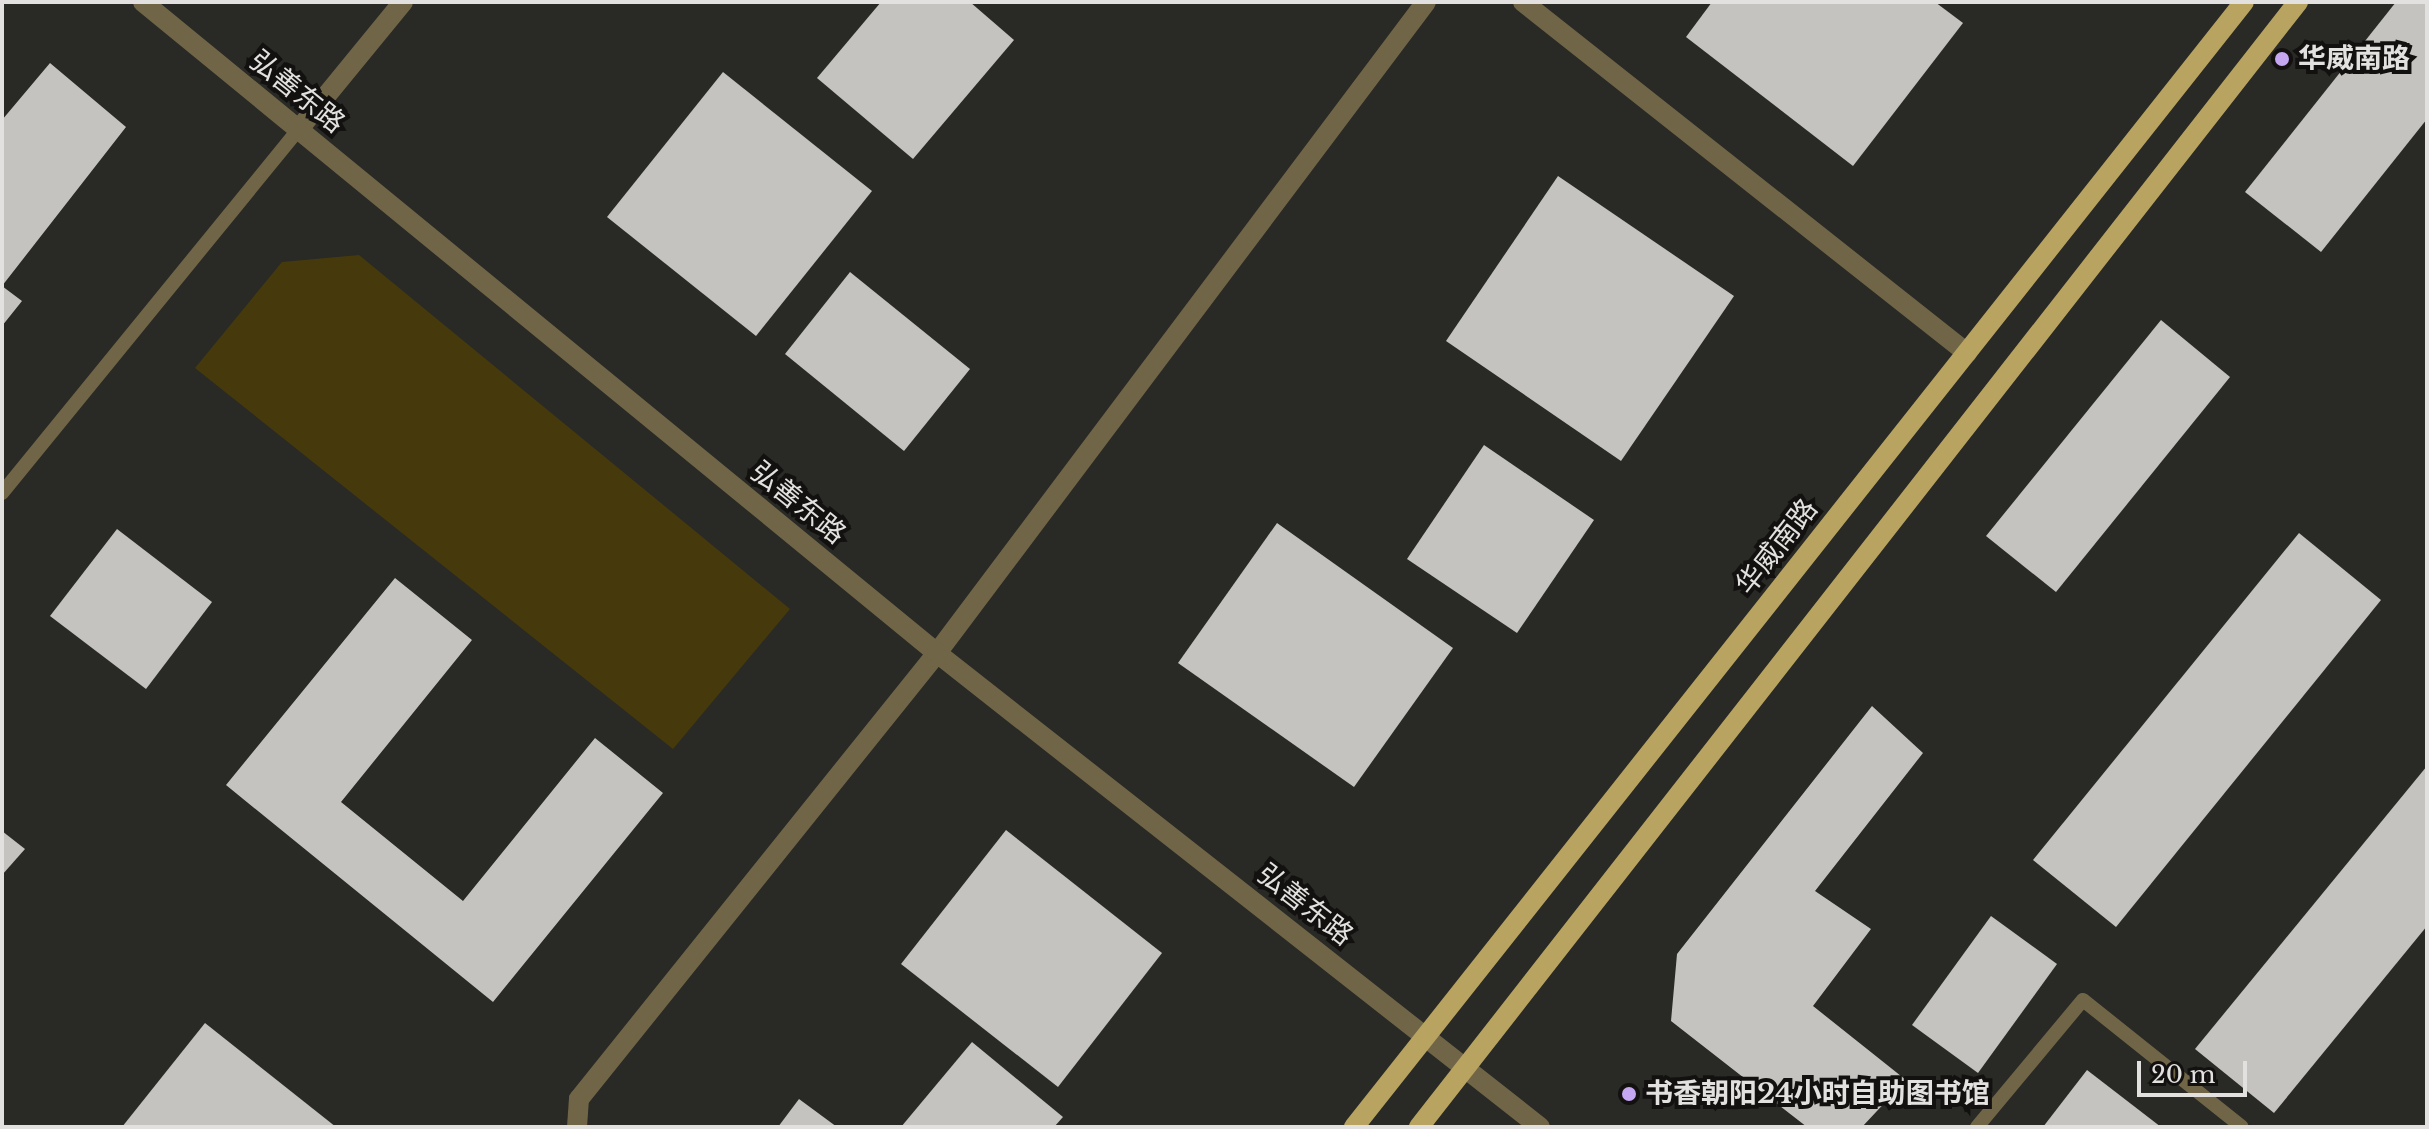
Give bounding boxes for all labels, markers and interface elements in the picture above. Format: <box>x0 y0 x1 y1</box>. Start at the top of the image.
place label: 华威南路 <box>2298 42 2410 76</box>
street label: 弘善东路 <box>243 44 351 140</box>
marker: 华威南路 <box>2273 50 2291 68</box>
street label: 弘善东路 <box>744 455 852 551</box>
street label: 华威南路 <box>1729 493 1825 601</box>
street label: 弘善东路 <box>1251 857 1359 953</box>
scale bar <box>2141 1045 2251 1095</box>
text: 20 m <box>2151 1060 2216 1089</box>
place label: 书香朝阳24小时自助图书馆 <box>1645 1077 1990 1111</box>
marker: 书香朝阳24小时自助图书馆 <box>1620 1085 1638 1103</box>

